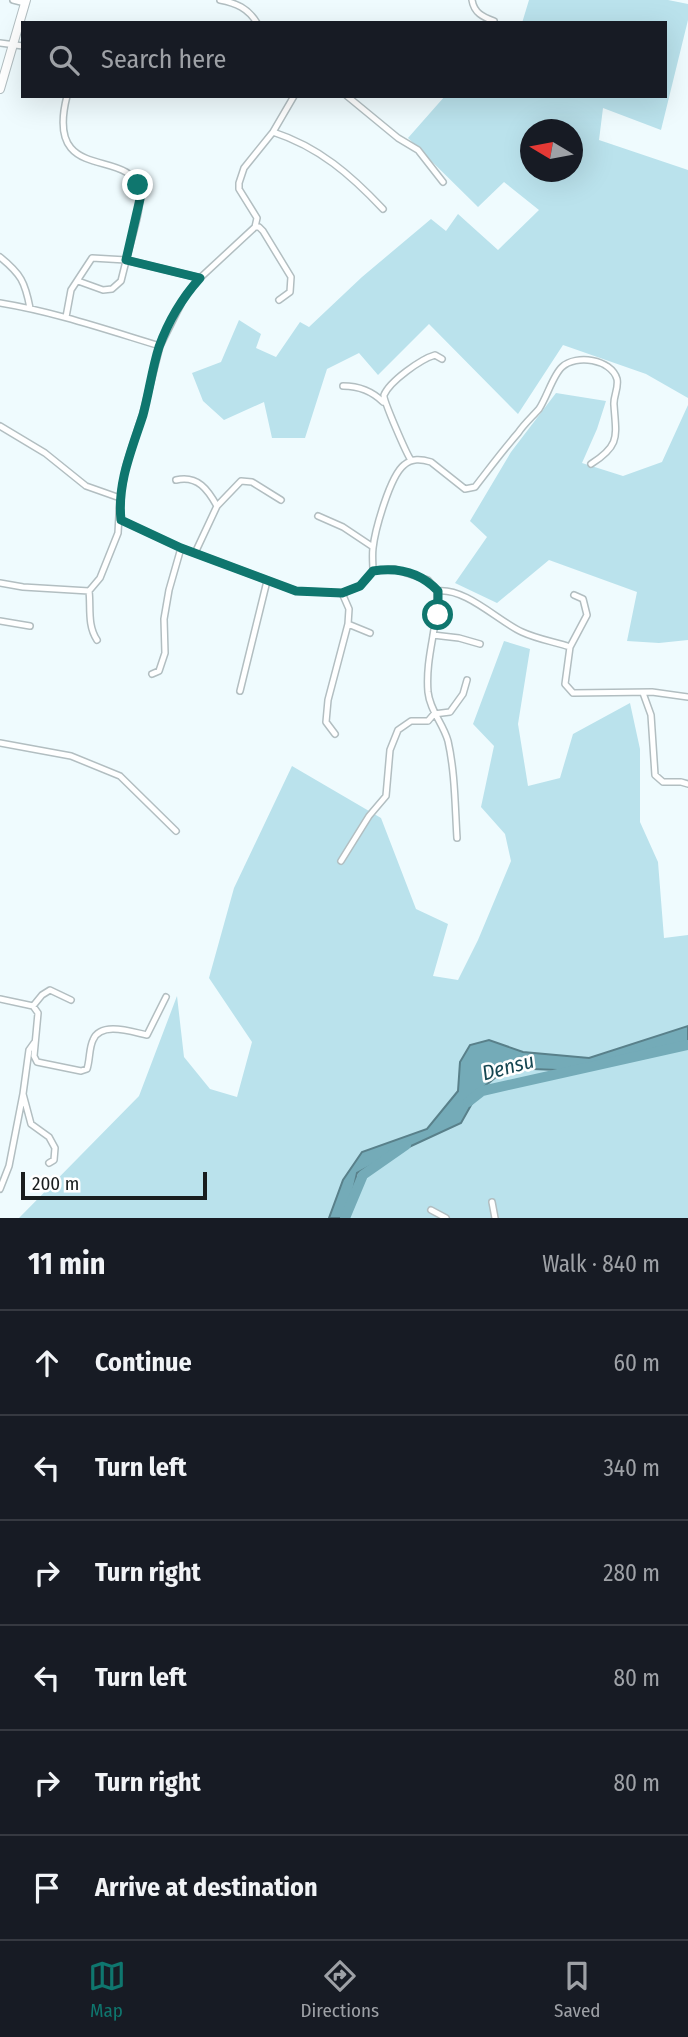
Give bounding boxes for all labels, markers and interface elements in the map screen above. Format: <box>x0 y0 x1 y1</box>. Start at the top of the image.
search box <box>21 21 667 98</box>
icon: search <box>45 41 83 79</box>
text: Search here <box>101 44 226 75</box>
north arrow <box>520 119 583 182</box>
route end <box>122 169 153 200</box>
route start <box>422 599 453 630</box>
water label: Densu <box>479 1048 537 1086</box>
scale bar <box>21 1169 206 1201</box>
text: 200 m <box>32 1172 79 1195</box>
text: 11 min <box>28 1246 105 1282</box>
text: Walk · 840 m <box>542 1250 660 1278</box>
icon: ahead <box>28 1344 66 1382</box>
text: Continue <box>95 1347 192 1378</box>
text: 60 m <box>614 1349 660 1377</box>
icon: left <box>28 1449 66 1487</box>
text: Turn left <box>95 1452 187 1483</box>
text: 340 m <box>604 1454 660 1482</box>
icon: right <box>28 1554 66 1592</box>
text: Turn right <box>95 1557 201 1588</box>
text: 280 m <box>603 1559 660 1587</box>
icon: left <box>28 1659 66 1697</box>
text: Turn left <box>95 1662 187 1693</box>
text: 80 m <box>613 1664 660 1692</box>
icon: right <box>28 1764 66 1802</box>
text: Turn right <box>95 1767 201 1798</box>
text: 80 m <box>613 1769 660 1797</box>
icon: arrive <box>28 1869 66 1907</box>
text: Arrive at destination <box>95 1872 318 1903</box>
tab: Map <box>88 1957 126 2022</box>
tab: Directions <box>301 1957 379 2022</box>
tab: Saved <box>554 1957 600 2022</box>

